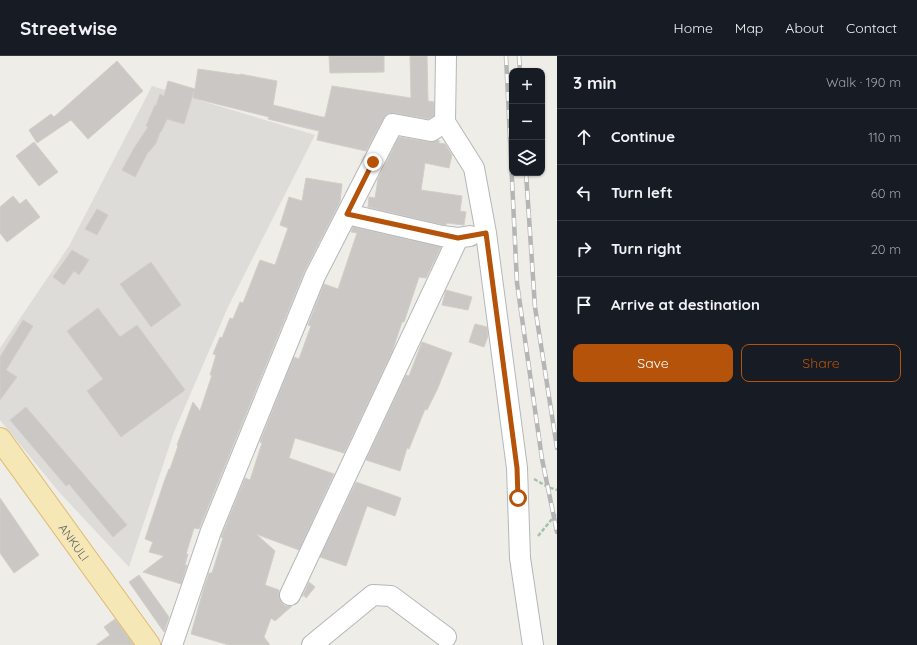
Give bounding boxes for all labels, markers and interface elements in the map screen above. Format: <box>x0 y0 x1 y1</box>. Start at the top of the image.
text: Streetwise <box>20 16 117 40</box>
text: Home <box>674 19 713 37</box>
text: Map <box>735 19 763 37</box>
text: About <box>785 19 824 37</box>
text: Contact <box>846 19 897 37</box>
map controls <box>509 68 545 176</box>
button: + <box>509 68 545 104</box>
text: 3 min <box>573 72 617 93</box>
text: Walk · 190 m <box>826 74 901 90</box>
button: − <box>509 104 545 140</box>
icon: ahead <box>573 126 595 148</box>
text: Continue <box>611 127 675 146</box>
text: 110 m <box>868 129 901 145</box>
button: layers <box>509 140 545 176</box>
route end <box>364 153 382 171</box>
icon: left <box>573 182 595 204</box>
text: Turn left <box>611 183 673 202</box>
text: 60 m <box>871 185 901 201</box>
icon: right <box>573 238 595 260</box>
text: Turn right <box>611 239 682 258</box>
text: 20 m <box>871 241 901 257</box>
icon: arrive <box>573 294 595 316</box>
text: Arrive at destination <box>611 295 760 314</box>
button: Save <box>573 344 733 382</box>
button: Share <box>741 344 901 382</box>
route start <box>509 489 527 507</box>
street label: ANKULI <box>56 520 93 563</box>

